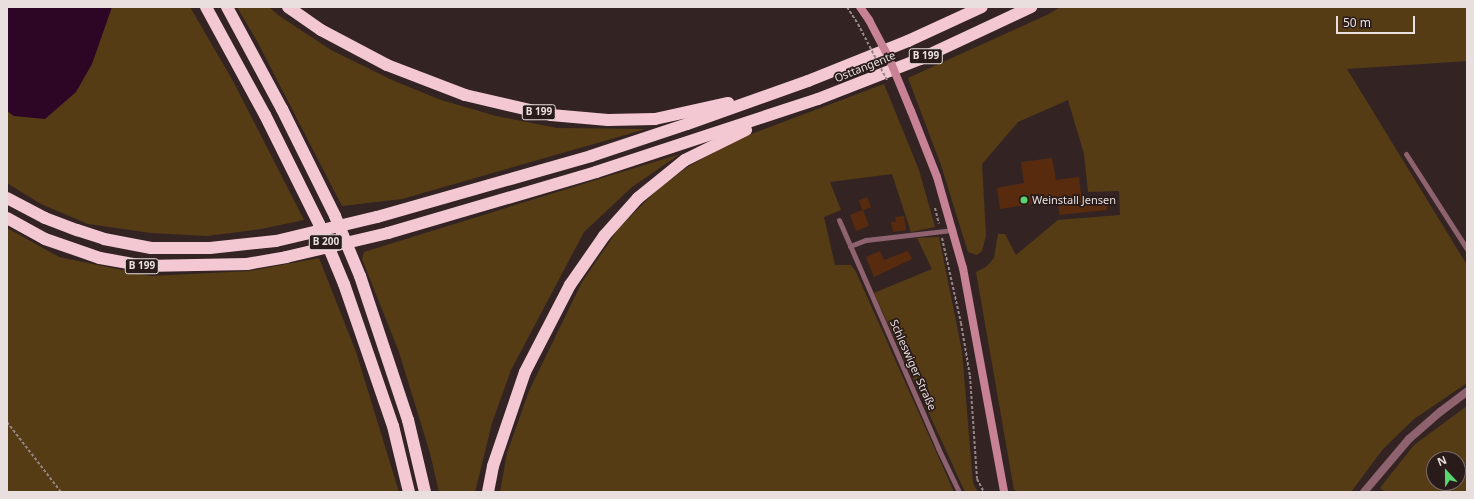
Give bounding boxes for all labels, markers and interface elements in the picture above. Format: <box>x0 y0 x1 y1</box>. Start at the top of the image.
scale bar <box>1338 8 1417 34</box>
text: 50 m <box>1343 14 1371 31</box>
road number: B 199 <box>908 48 944 64</box>
street label: Osttangente <box>833 49 897 85</box>
road number: B 199 <box>521 104 557 120</box>
place label: Weinstall Jensen <box>1032 193 1116 207</box>
marker: Weinstall Jensen <box>1019 195 1029 205</box>
road number: B 200 <box>308 234 344 250</box>
road number: B 199 <box>124 258 160 274</box>
street label: Schleswiger Straße <box>887 318 939 412</box>
north arrow <box>1426 451 1466 491</box>
text: N <box>1435 452 1449 469</box>

